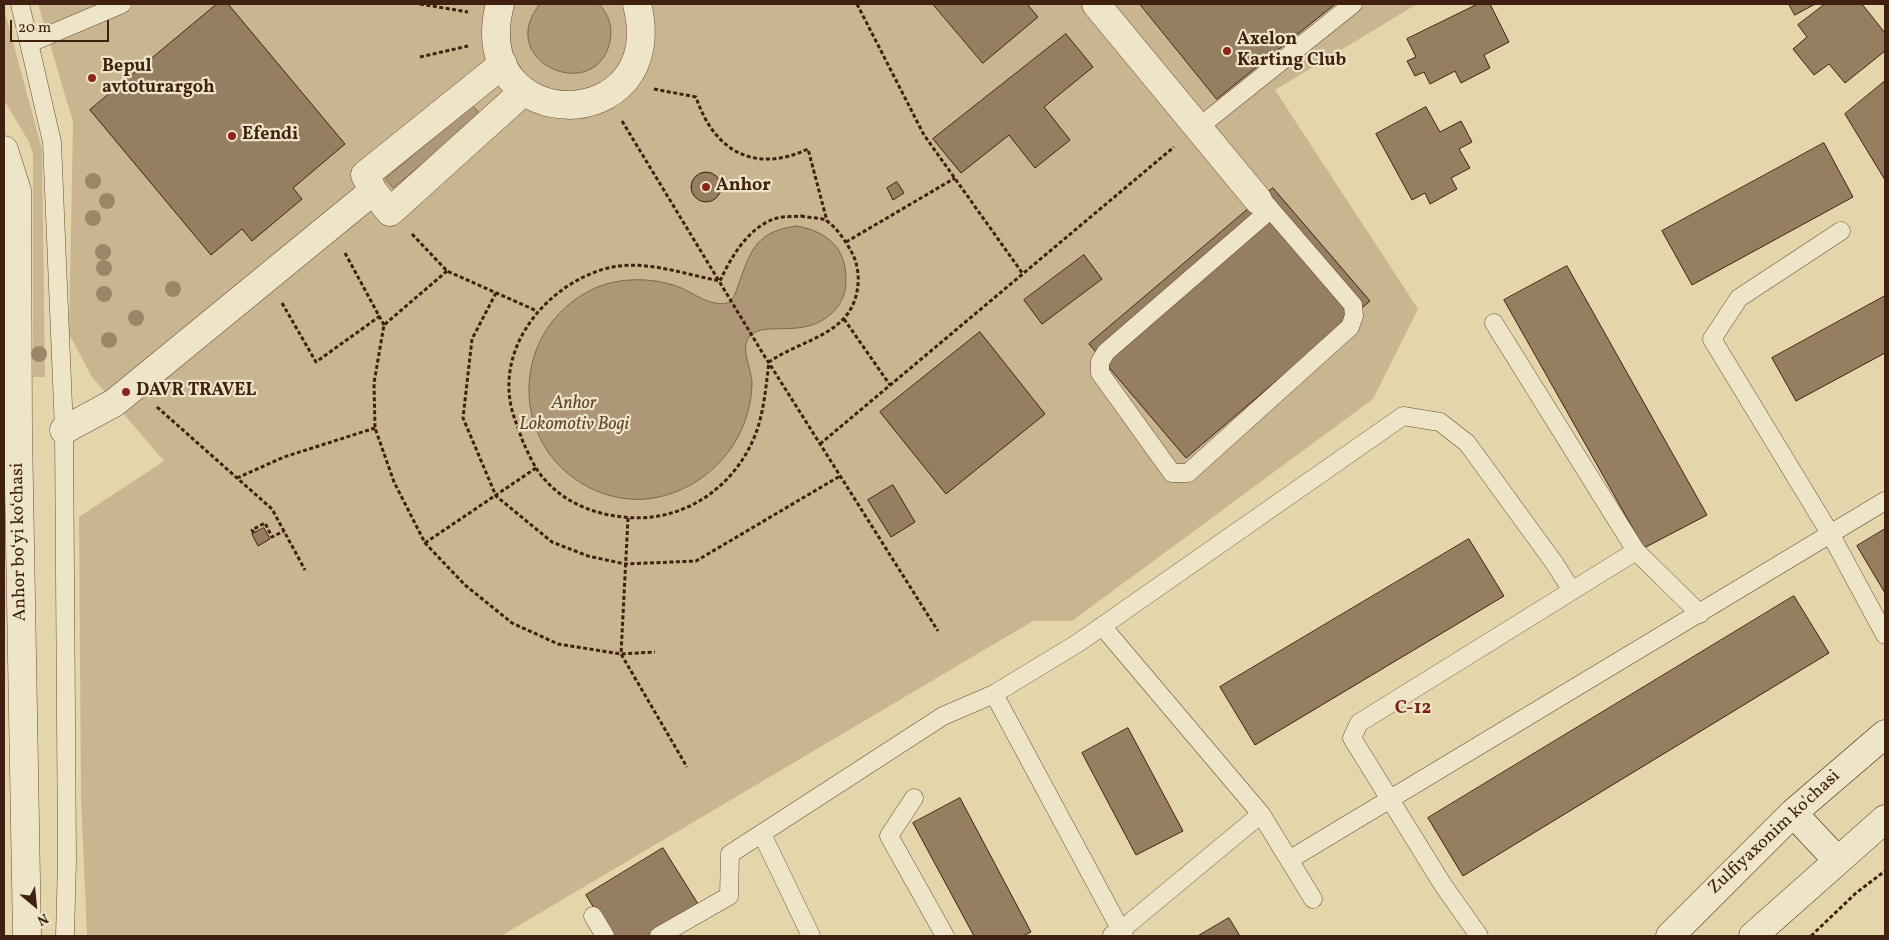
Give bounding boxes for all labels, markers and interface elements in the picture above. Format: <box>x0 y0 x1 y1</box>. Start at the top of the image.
scale bar <box>12 10 111 42</box>
text: 20 m <box>18 18 51 39</box>
place label: Axelon Karting Club <box>1237 30 1346 72</box>
marker: Axelon Karting Club <box>1221 45 1233 57</box>
place label: Bepul avtoturargoh <box>102 57 215 100</box>
marker: Bepul avtoturargoh <box>86 72 98 84</box>
place label: Efendi <box>242 125 298 147</box>
marker: Efendi <box>226 130 238 142</box>
place label: Anhor <box>716 176 771 198</box>
marker: Anhor <box>700 181 712 193</box>
place label: DAVR TRAVEL <box>136 381 256 403</box>
marker: DAVR TRAVEL <box>120 386 132 398</box>
park label: Anhor Lokomotiv Bogi <box>519 394 629 436</box>
street label: Anhor boʻyi koʻchasi <box>8 462 32 622</box>
district label: C-12 <box>1395 699 1431 721</box>
street label: Zulfiyaxonim ko'chasi <box>1705 766 1845 900</box>
north arrow <box>10 880 60 930</box>
text: N <box>33 908 51 929</box>

